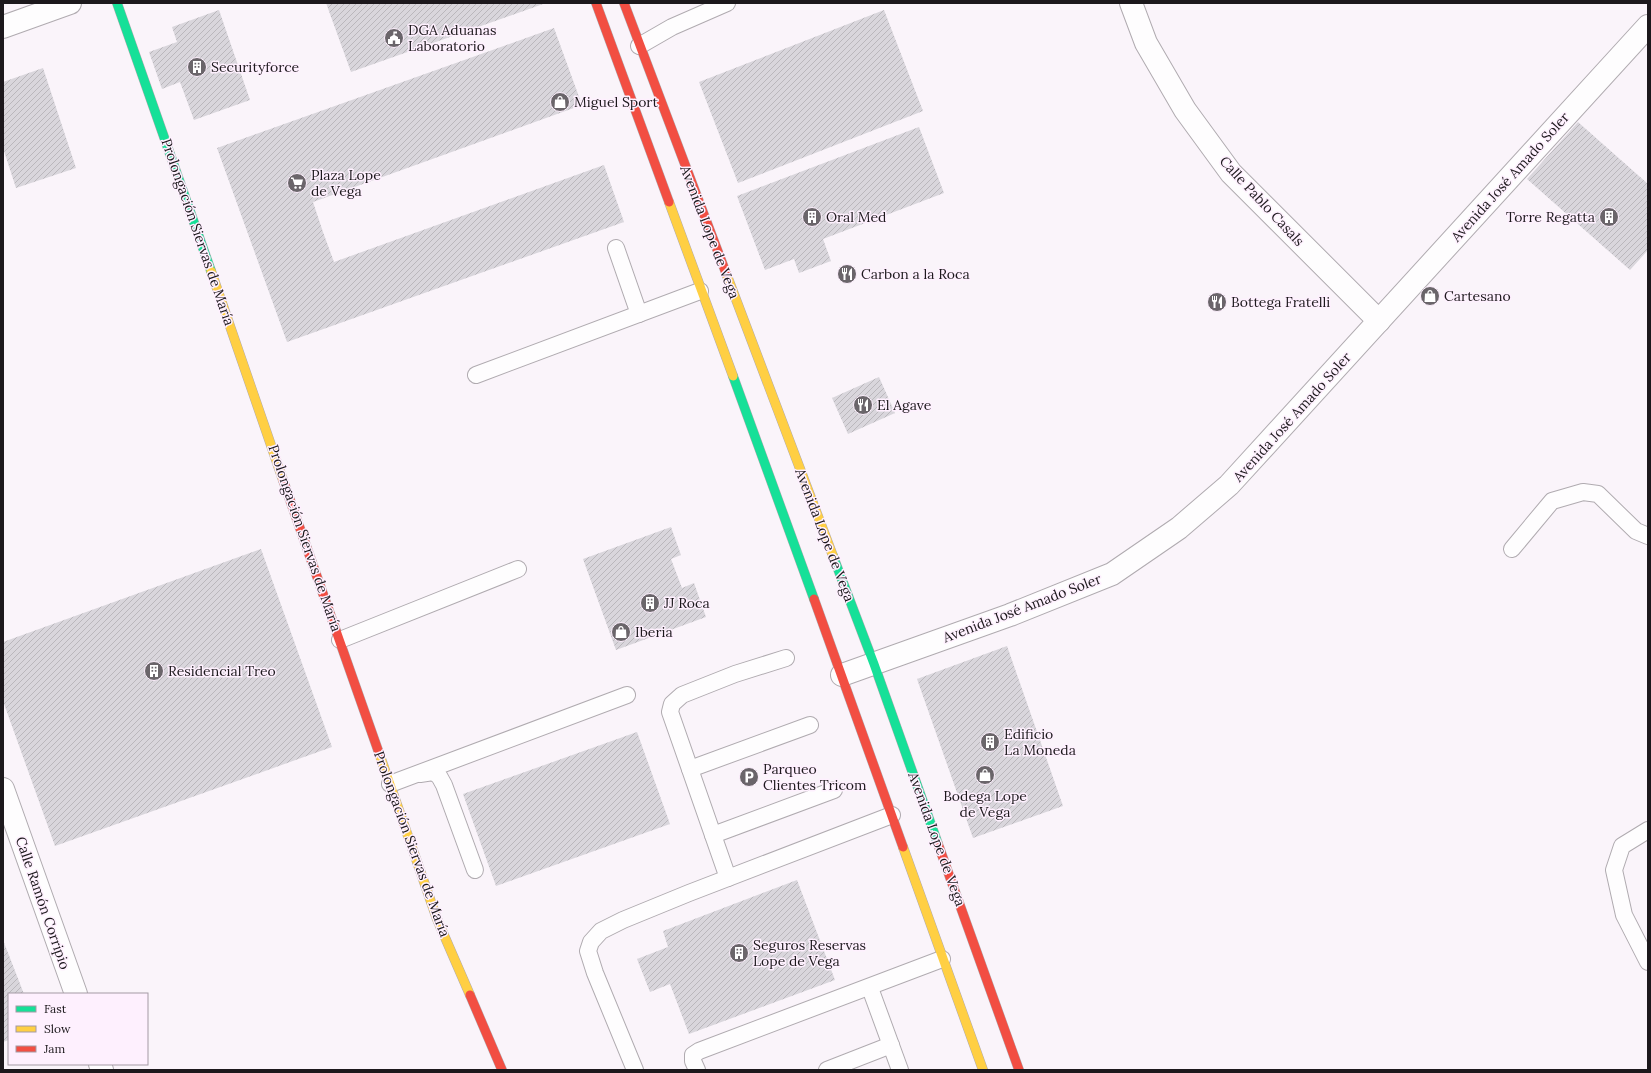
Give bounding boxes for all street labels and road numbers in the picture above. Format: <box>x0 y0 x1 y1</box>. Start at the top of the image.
street label: Avenida José Amado Soler <box>1446 108 1573 246</box>
street label: Prolongación Siervas de María <box>157 136 239 328</box>
street label: Calle Pablo Casals <box>1216 152 1308 250</box>
street label: Avenida Lope de Vega <box>676 162 744 301</box>
street label: Avenida José Amado Soler <box>1228 348 1355 486</box>
street label: Prolongación Siervas de María <box>264 442 346 634</box>
street label: Avenida Lope de Vega <box>791 465 859 604</box>
street label: Avenida José Amado Soler <box>939 569 1104 647</box>
street label: Prolongación Siervas de María <box>370 749 454 939</box>
street label: Avenida Lope de Vega <box>904 769 970 909</box>
street label: Calle Ramón Corripio <box>12 834 74 972</box>

